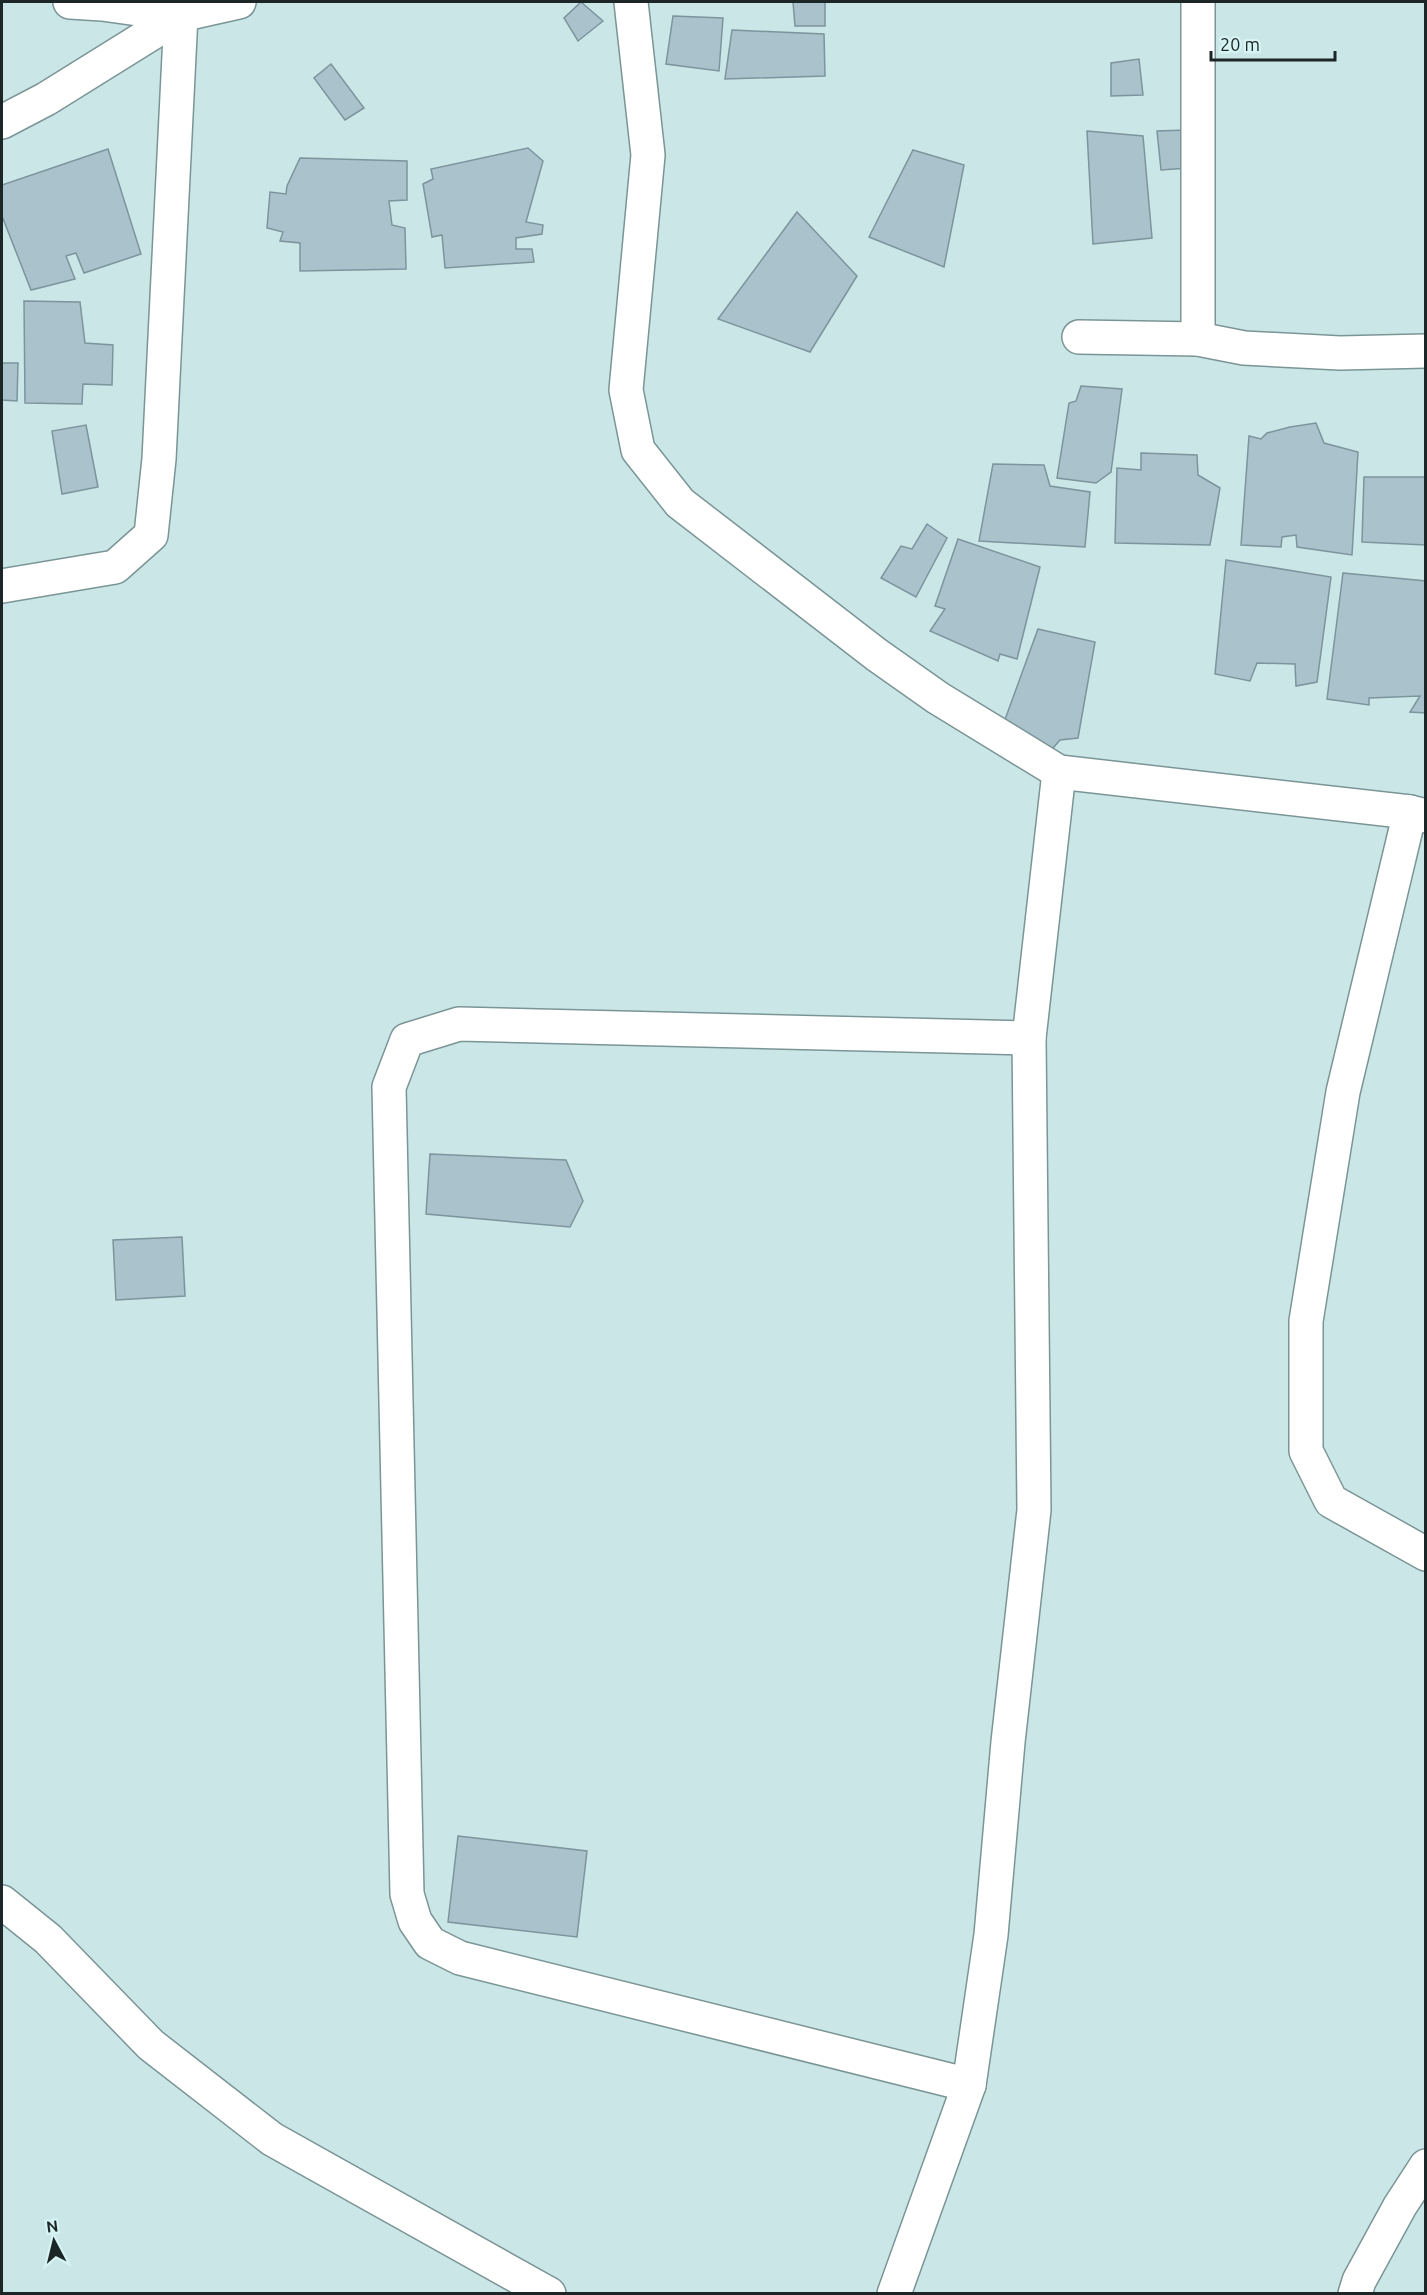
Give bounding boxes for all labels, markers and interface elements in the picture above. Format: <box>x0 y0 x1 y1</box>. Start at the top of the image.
scale bar <box>1211 24 1336 62</box>
text: 20 m <box>1220 34 1260 54</box>
north arrow <box>24 2211 84 2271</box>
text: N <box>45 2216 59 2236</box>

